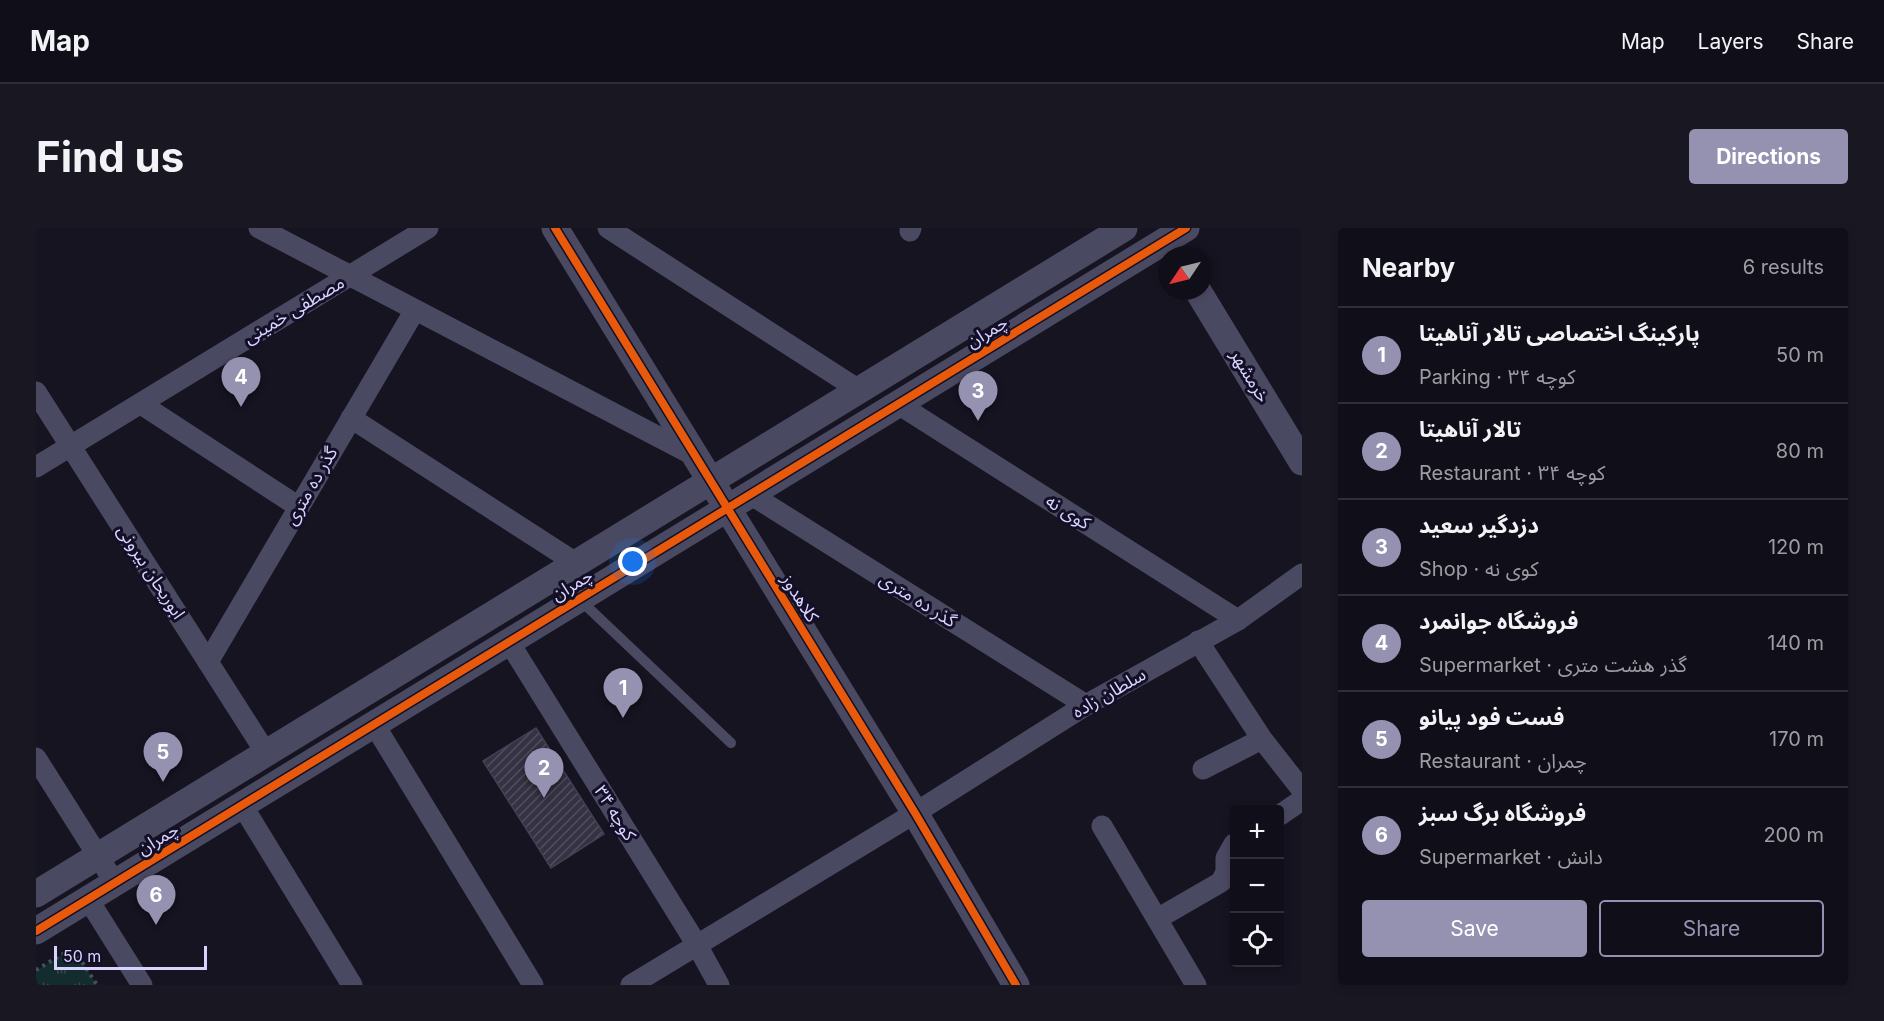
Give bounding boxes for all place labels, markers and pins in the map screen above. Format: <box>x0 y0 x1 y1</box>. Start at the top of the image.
pin: 4 <box>222 358 260 407</box>
pin: 3 <box>958 372 998 421</box>
pin: 1 <box>604 668 642 718</box>
pin: 5 <box>144 732 182 782</box>
pin: 2 <box>524 748 564 798</box>
pin: 6 <box>136 876 176 925</box>

